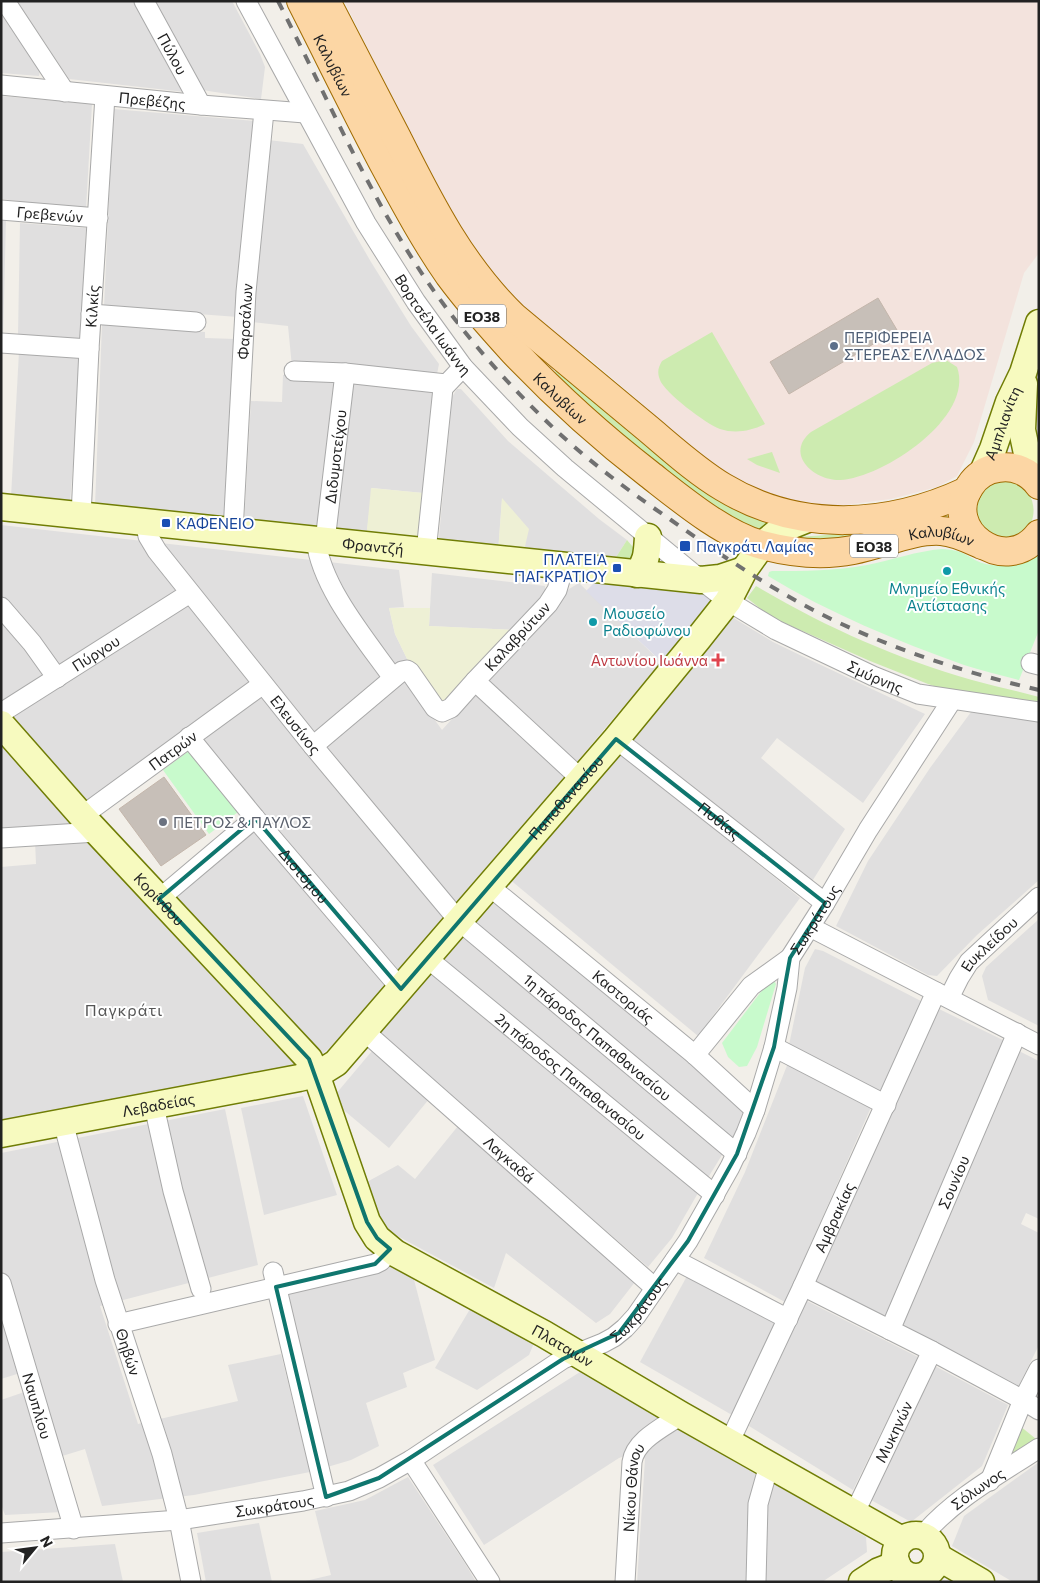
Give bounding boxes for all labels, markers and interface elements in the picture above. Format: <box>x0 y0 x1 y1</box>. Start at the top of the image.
street label: Πύλου <box>154 30 191 77</box>
street label: Καλυβίων <box>310 31 357 100</box>
street label: Πρεβέζης <box>118 88 187 112</box>
street label: Γρεβενών <box>16 202 84 226</box>
street label: Βορτσέλα Ιωάννη <box>391 270 475 379</box>
street label: Φαρσάλων <box>233 282 256 360</box>
street label: Κιλκίς <box>81 284 102 328</box>
road number: ΕΟ38 <box>458 304 506 328</box>
place label: ΠΕΡΙΦΕΡΕΙΑ ΣΤΕΡΕΑΣ ΕΛΛΑΔΟΣ <box>844 328 986 363</box>
marker: ΠΕΡΙΦΕΡΕΙΑ ΣΤΕΡΕΑΣ ΕΛΛΑΔΟΣ <box>828 340 840 352</box>
street label: Καλυβίων <box>530 368 592 428</box>
street label: Αμπλιανίτη <box>980 383 1024 463</box>
street label: Διδυμοτείχου <box>321 409 350 505</box>
place label: ΚΑΦΕΝΕΙΟ <box>176 514 254 532</box>
marker: ΚΑΦΕΝΕΙΟ <box>160 517 172 529</box>
street label: Καλυβίων <box>907 522 978 550</box>
street label: Φραντζή <box>341 534 404 558</box>
road number: ΕΟ38 <box>850 534 898 558</box>
place label: Παγκράτι Λαμίας <box>696 537 814 555</box>
marker: Παγκράτι Λαμίας <box>678 539 692 553</box>
place label: ΠΛΑΤΕΙΑ ΠΑΓΚΡΑΤΙΟΥ <box>514 550 607 585</box>
marker: ΠΛΑΤΕΙΑ ΠΑΓΚΡΑΤΙΟΥ <box>611 562 623 574</box>
marker: Μνημείο Εθνικής Αντίστασης <box>941 565 953 577</box>
place label: Μνημείο Εθνικής Αντίστασης <box>889 579 1005 614</box>
street label: Καλαβρύτων <box>480 597 554 674</box>
place label: Μουσείο Ραδιοφώνου <box>603 604 691 639</box>
marker: Μουσείο Ραδιοφώνου <box>587 616 599 628</box>
street label: Πύργου <box>68 631 123 675</box>
place label: Αντωνίου Ιωάννα <box>591 651 708 669</box>
marker: Αντωνίου Ιωάννα <box>712 654 724 666</box>
street label: Σμύρνης <box>845 656 906 696</box>
street label: Ελευσίνος <box>267 691 325 758</box>
street label: Πατρών <box>145 726 200 774</box>
street label: Παπαθανασίου <box>525 752 607 843</box>
street label: Πυθίας <box>695 798 745 843</box>
place label: ΠΕΤΡΟΣ & ΠΑΥΛΟΣ <box>173 813 311 831</box>
marker: ΠΕΤΡΟΣ & ΠΑΥΛΟΣ <box>157 816 169 828</box>
street label: Διστόμου <box>275 844 333 907</box>
street label: Κορίνθου <box>130 869 188 929</box>
street label: Σωκράτους <box>786 881 843 957</box>
street label: Ευκλείδου <box>956 913 1021 975</box>
street label: Καστοριάς <box>589 966 658 1027</box>
street label: 1η πάροδος Παπαθανασίου <box>520 970 675 1104</box>
district label: Παγκράτι <box>85 1000 163 1019</box>
street label: 2η πάροδος Παπαθανασίου <box>492 1009 650 1143</box>
street label: Λεβαδείας <box>120 1089 196 1120</box>
street label: Λαγκαδά <box>480 1132 539 1187</box>
street label: Σουνίου <box>934 1152 973 1211</box>
street label: Αμβρακίας <box>810 1179 858 1255</box>
street label: Σωκράτους <box>606 1273 669 1346</box>
street label: Πλαταιών <box>529 1320 597 1370</box>
street label: Θηβών <box>112 1326 145 1378</box>
street label: Ναυπλίου <box>19 1371 56 1441</box>
street label: Μυκηνών <box>871 1398 916 1465</box>
street label: Νίκου Θάνου <box>619 1439 648 1533</box>
street label: Σόλωνος <box>947 1464 1008 1513</box>
street label: Σωκράτους <box>234 1490 315 1520</box>
north arrow <box>10 1523 60 1573</box>
text: N <box>37 1533 57 1550</box>

